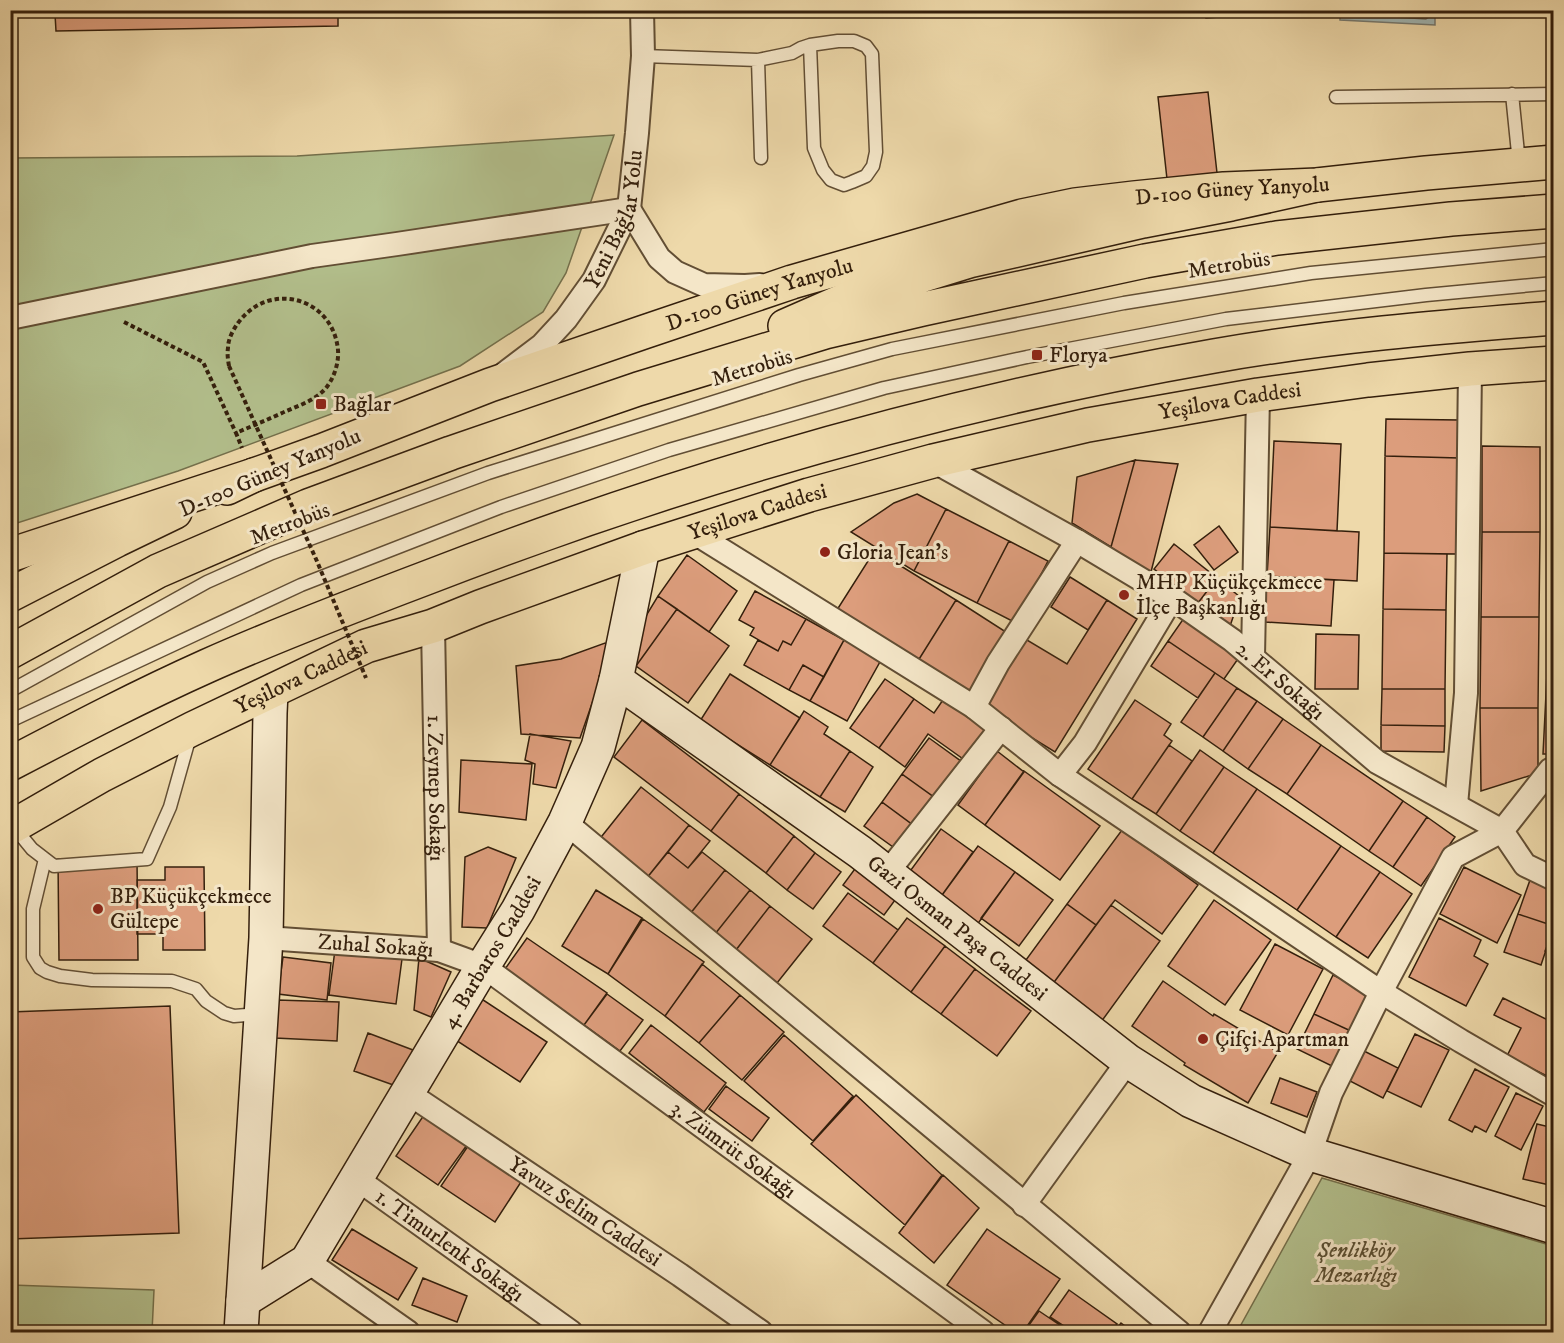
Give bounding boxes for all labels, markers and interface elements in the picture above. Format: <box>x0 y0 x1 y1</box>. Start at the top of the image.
street label: Yeni Bağlar Yolu <box>578 149 649 294</box>
street label: D-100 Güney Yanyolu <box>1134 170 1331 211</box>
street label: Metrobüs <box>1186 245 1272 285</box>
street label: D-100 Güney Yanyolu <box>663 252 856 337</box>
place label: Florya <box>1049 342 1108 369</box>
street label: Metrobüs <box>708 343 796 393</box>
marker: Florya <box>1030 348 1044 362</box>
street label: Yeşilova Caddesi <box>1157 376 1303 426</box>
place label: Bağlar <box>333 391 392 418</box>
marker: Bağlar <box>314 397 328 411</box>
street label: D-100 Güney Yanyolu <box>175 423 365 523</box>
street label: Yeşilova Caddesi <box>685 477 830 546</box>
street label: Metrobüs <box>246 497 334 551</box>
place label: Gloria Jean's <box>837 539 948 566</box>
marker: Gloria Jean's <box>818 545 832 559</box>
place label: MHP Küçükçekmece İlçe Başkanlığı <box>1136 569 1322 621</box>
marker: MHP Küçükçekmece İlçe Başkanlığı <box>1117 588 1131 602</box>
street label: Yeşilova Caddesi <box>230 634 372 720</box>
street label: 2. Er Sokağı <box>1230 635 1331 726</box>
street label: 1. Zeynep Sokağı <box>421 714 451 862</box>
street label: Gazi Osman Paşa Caddesi <box>862 849 1053 1007</box>
street label: 4. Barbaros Caddesi <box>435 871 547 1034</box>
place label: BP Küçükçekmece Gültepe <box>110 883 272 935</box>
marker: BP Küçükçekmece Gültepe <box>91 902 105 916</box>
street label: Zuhal Sokağı <box>317 928 434 963</box>
place label: Çifçi Apartman <box>1215 1026 1349 1053</box>
marker: Çifçi Apartman <box>1196 1032 1210 1046</box>
street label: 3. Zümrüt Sokağı <box>666 1095 802 1204</box>
street label: Yavuz Selim Caddesi <box>503 1151 667 1272</box>
street label: 1. Timurlenk Sokağı <box>370 1183 530 1308</box>
park label: Şenlikköy Mezarlığı <box>1313 1237 1397 1289</box>

